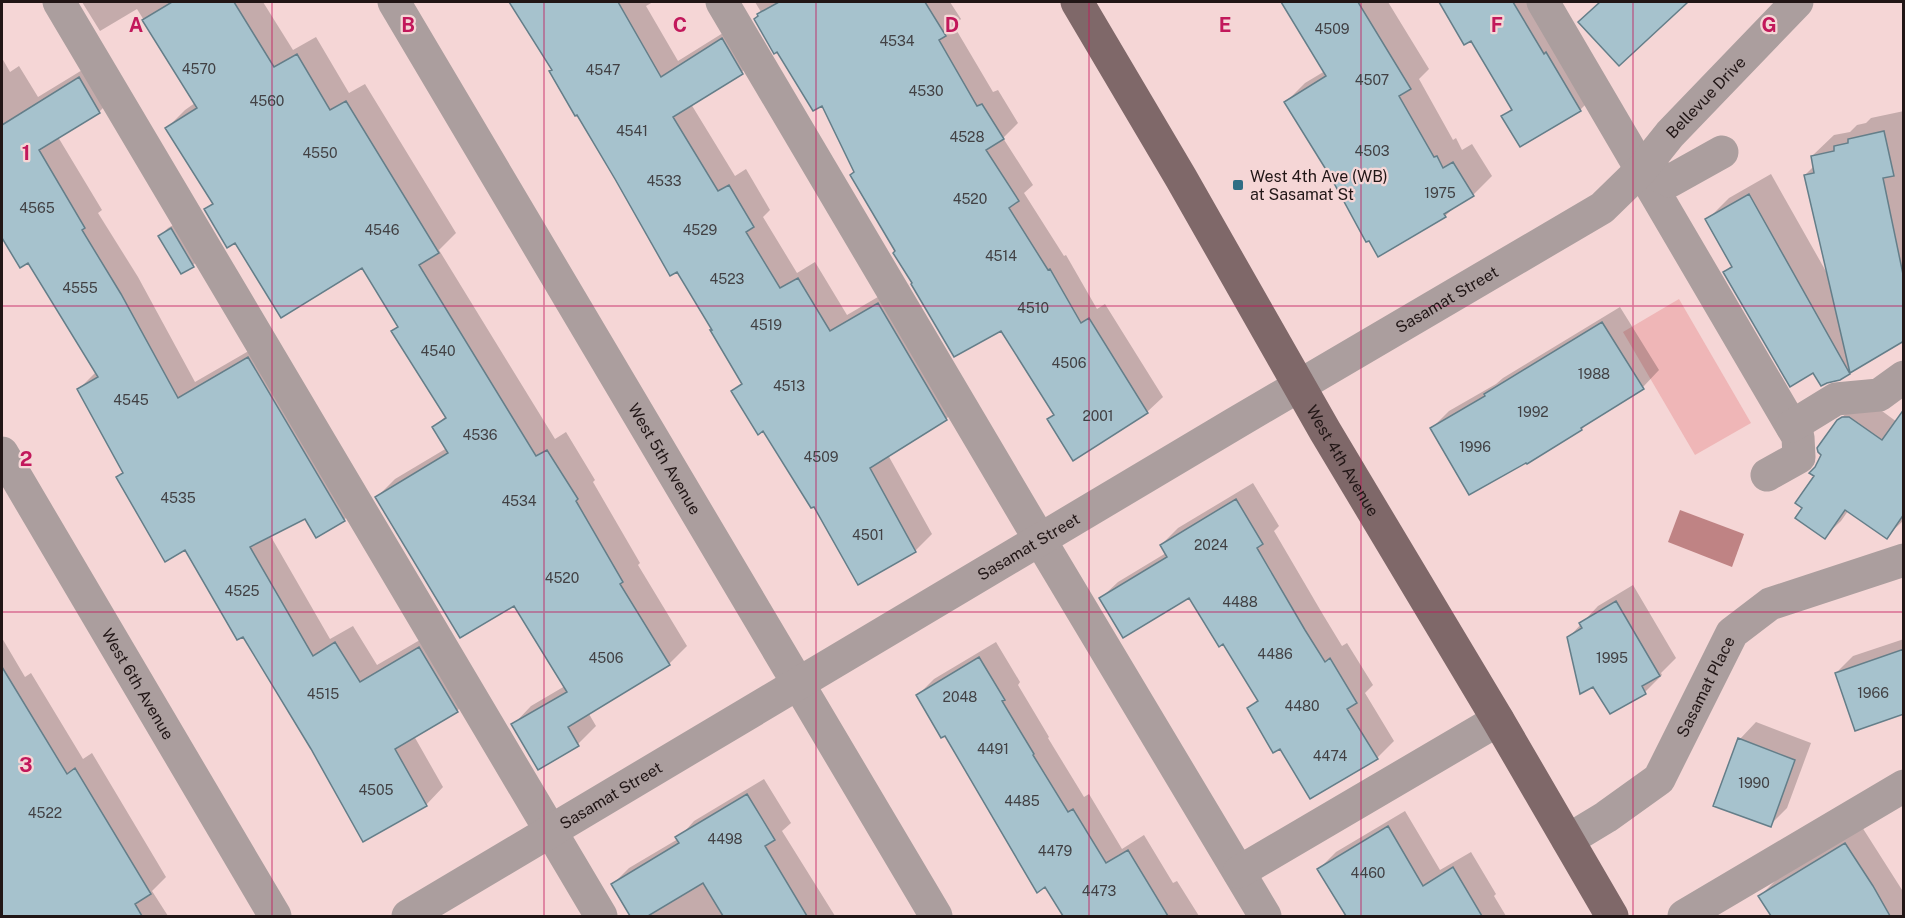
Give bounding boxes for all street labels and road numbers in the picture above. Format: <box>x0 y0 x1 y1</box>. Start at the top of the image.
street label: Bellevue Drive <box>1662 53 1750 142</box>
street label: Sasamat Street <box>1392 262 1502 337</box>
street label: West 5th Avenue <box>624 400 705 518</box>
street label: West 4th Avenue <box>1302 402 1383 520</box>
street label: Sasamat Street <box>974 509 1083 585</box>
street label: West 6th Avenue <box>98 625 178 743</box>
street label: Sasamat Place <box>1672 633 1739 740</box>
street label: Sasamat Street <box>556 758 666 833</box>

